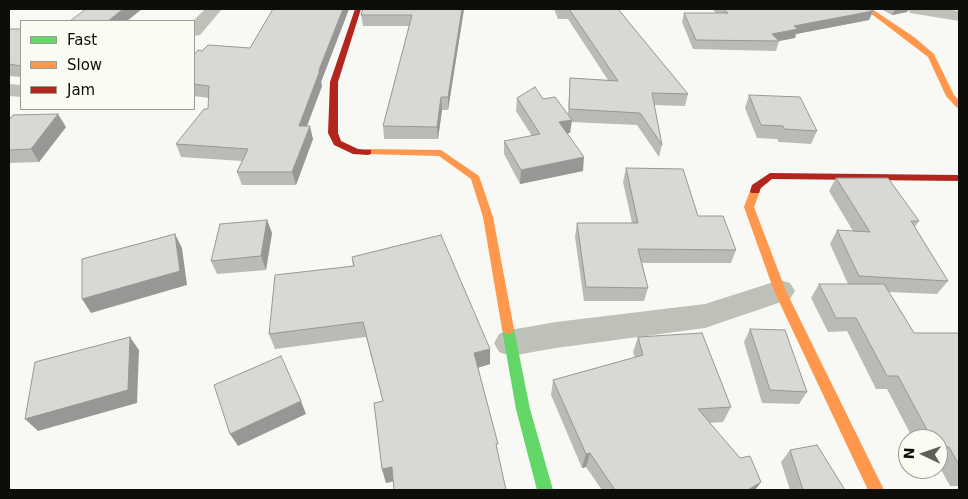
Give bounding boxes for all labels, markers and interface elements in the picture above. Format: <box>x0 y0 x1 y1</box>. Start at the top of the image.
legend <box>20 20 195 110</box>
text: Fast <box>67 31 97 49</box>
text: Slow <box>67 56 102 74</box>
text: Jam <box>67 81 95 99</box>
north arrow <box>898 429 948 479</box>
text: N <box>901 447 917 460</box>

